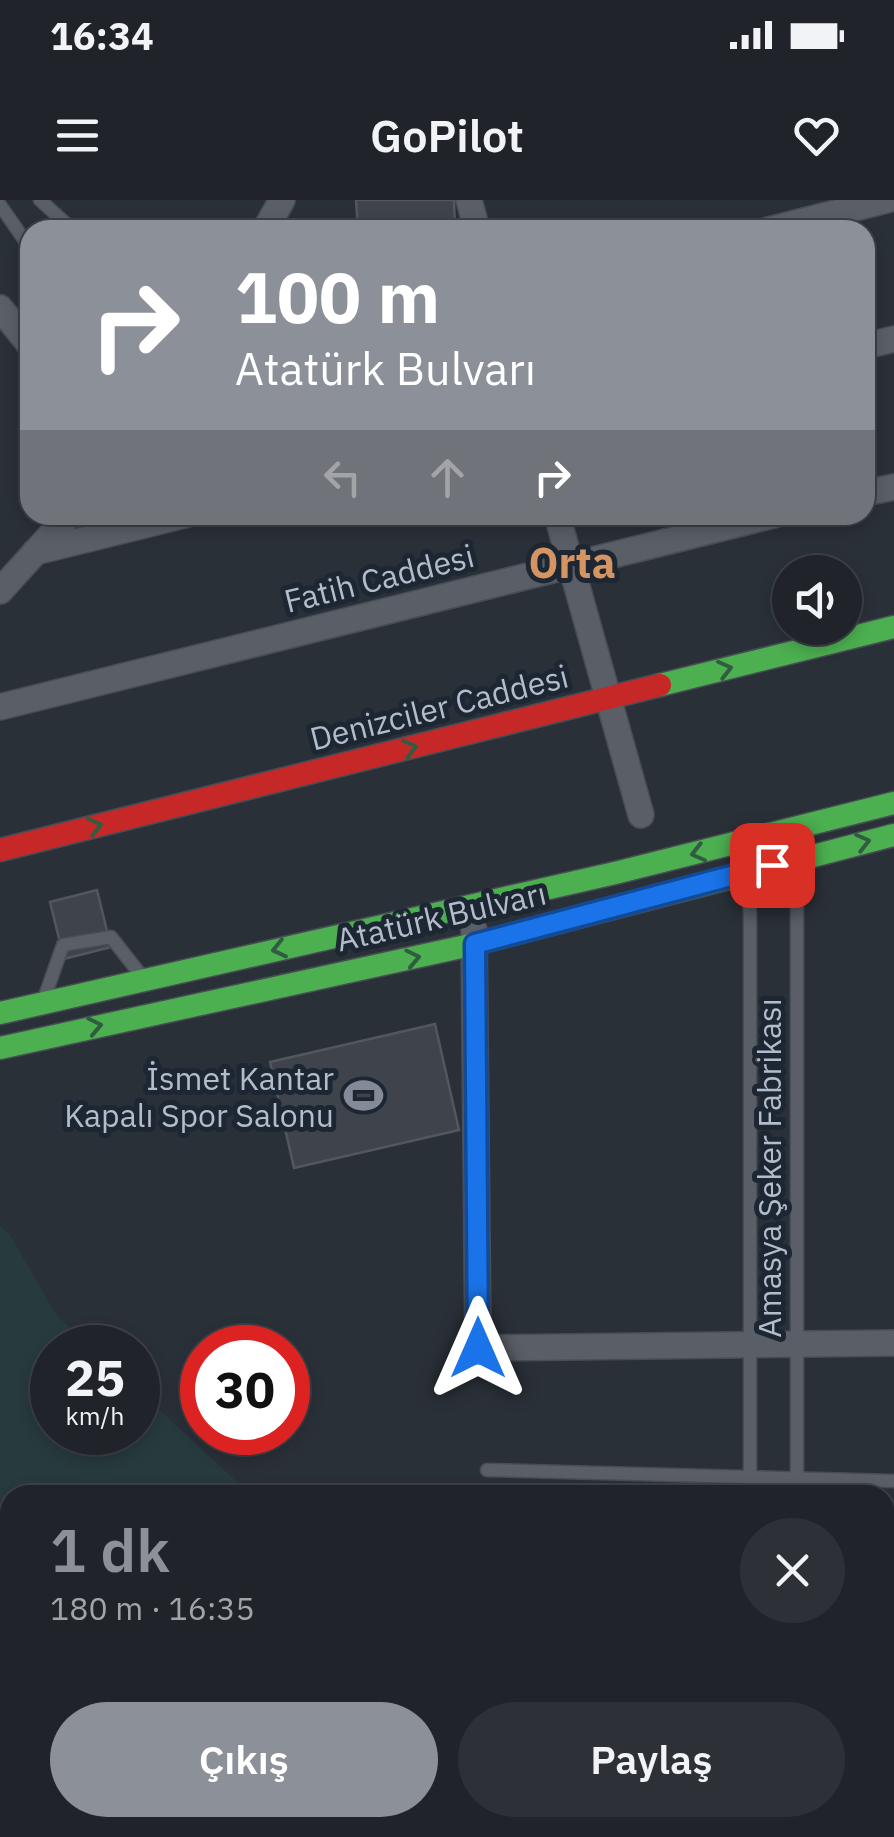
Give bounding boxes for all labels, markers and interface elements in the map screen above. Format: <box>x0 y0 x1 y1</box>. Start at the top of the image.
text: 16:34 <box>50 11 154 60</box>
text: GoPilot <box>370 106 524 164</box>
icon: menu <box>50 108 105 163</box>
icon: heart <box>789 108 844 163</box>
text: 100 m <box>235 251 440 342</box>
icon: right <box>70 260 200 390</box>
text: Atatürk Bulvarı <box>235 339 536 397</box>
icon: left <box>315 450 370 505</box>
icon: ahead <box>420 450 475 505</box>
icon: right <box>525 450 580 505</box>
street label: Fatih Caddesi <box>280 534 478 622</box>
district label: Orta <box>528 535 616 590</box>
map controls <box>772 555 862 645</box>
button: sound <box>772 555 862 645</box>
street label: Denizciler Caddesi <box>306 655 572 759</box>
one-way arrow <box>716 660 733 681</box>
one-way arrow <box>401 739 418 760</box>
one-way arrow <box>86 817 103 838</box>
pin <box>730 823 815 908</box>
one-way arrow <box>854 833 871 854</box>
icon: arrive <box>745 838 800 893</box>
one-way arrow <box>690 841 707 862</box>
street label: Atatürk Bulvarı <box>332 871 550 961</box>
one-way arrow <box>271 938 288 959</box>
one-way arrow <box>404 949 421 970</box>
street label: Amasya Şeker Fabrikası <box>748 998 790 1338</box>
one-way arrow <box>86 1017 103 1038</box>
place label: İsmet Kantar Kapalı Spor Salonu <box>64 1057 334 1136</box>
sports icon: İsmet Kantar Kapalı Spor Salonu <box>343 1075 385 1117</box>
position arrow <box>426 1296 530 1400</box>
speed limit sign: 30 <box>180 1325 310 1455</box>
text: 25 <box>65 1345 125 1410</box>
text: km/h <box>66 1399 124 1432</box>
text: 1 dk <box>50 1510 170 1589</box>
button: close <box>740 1518 845 1623</box>
text: 180 m · 16:35 <box>50 1587 255 1629</box>
button: Çıkış <box>50 1702 438 1817</box>
button: Paylaş <box>458 1702 845 1817</box>

